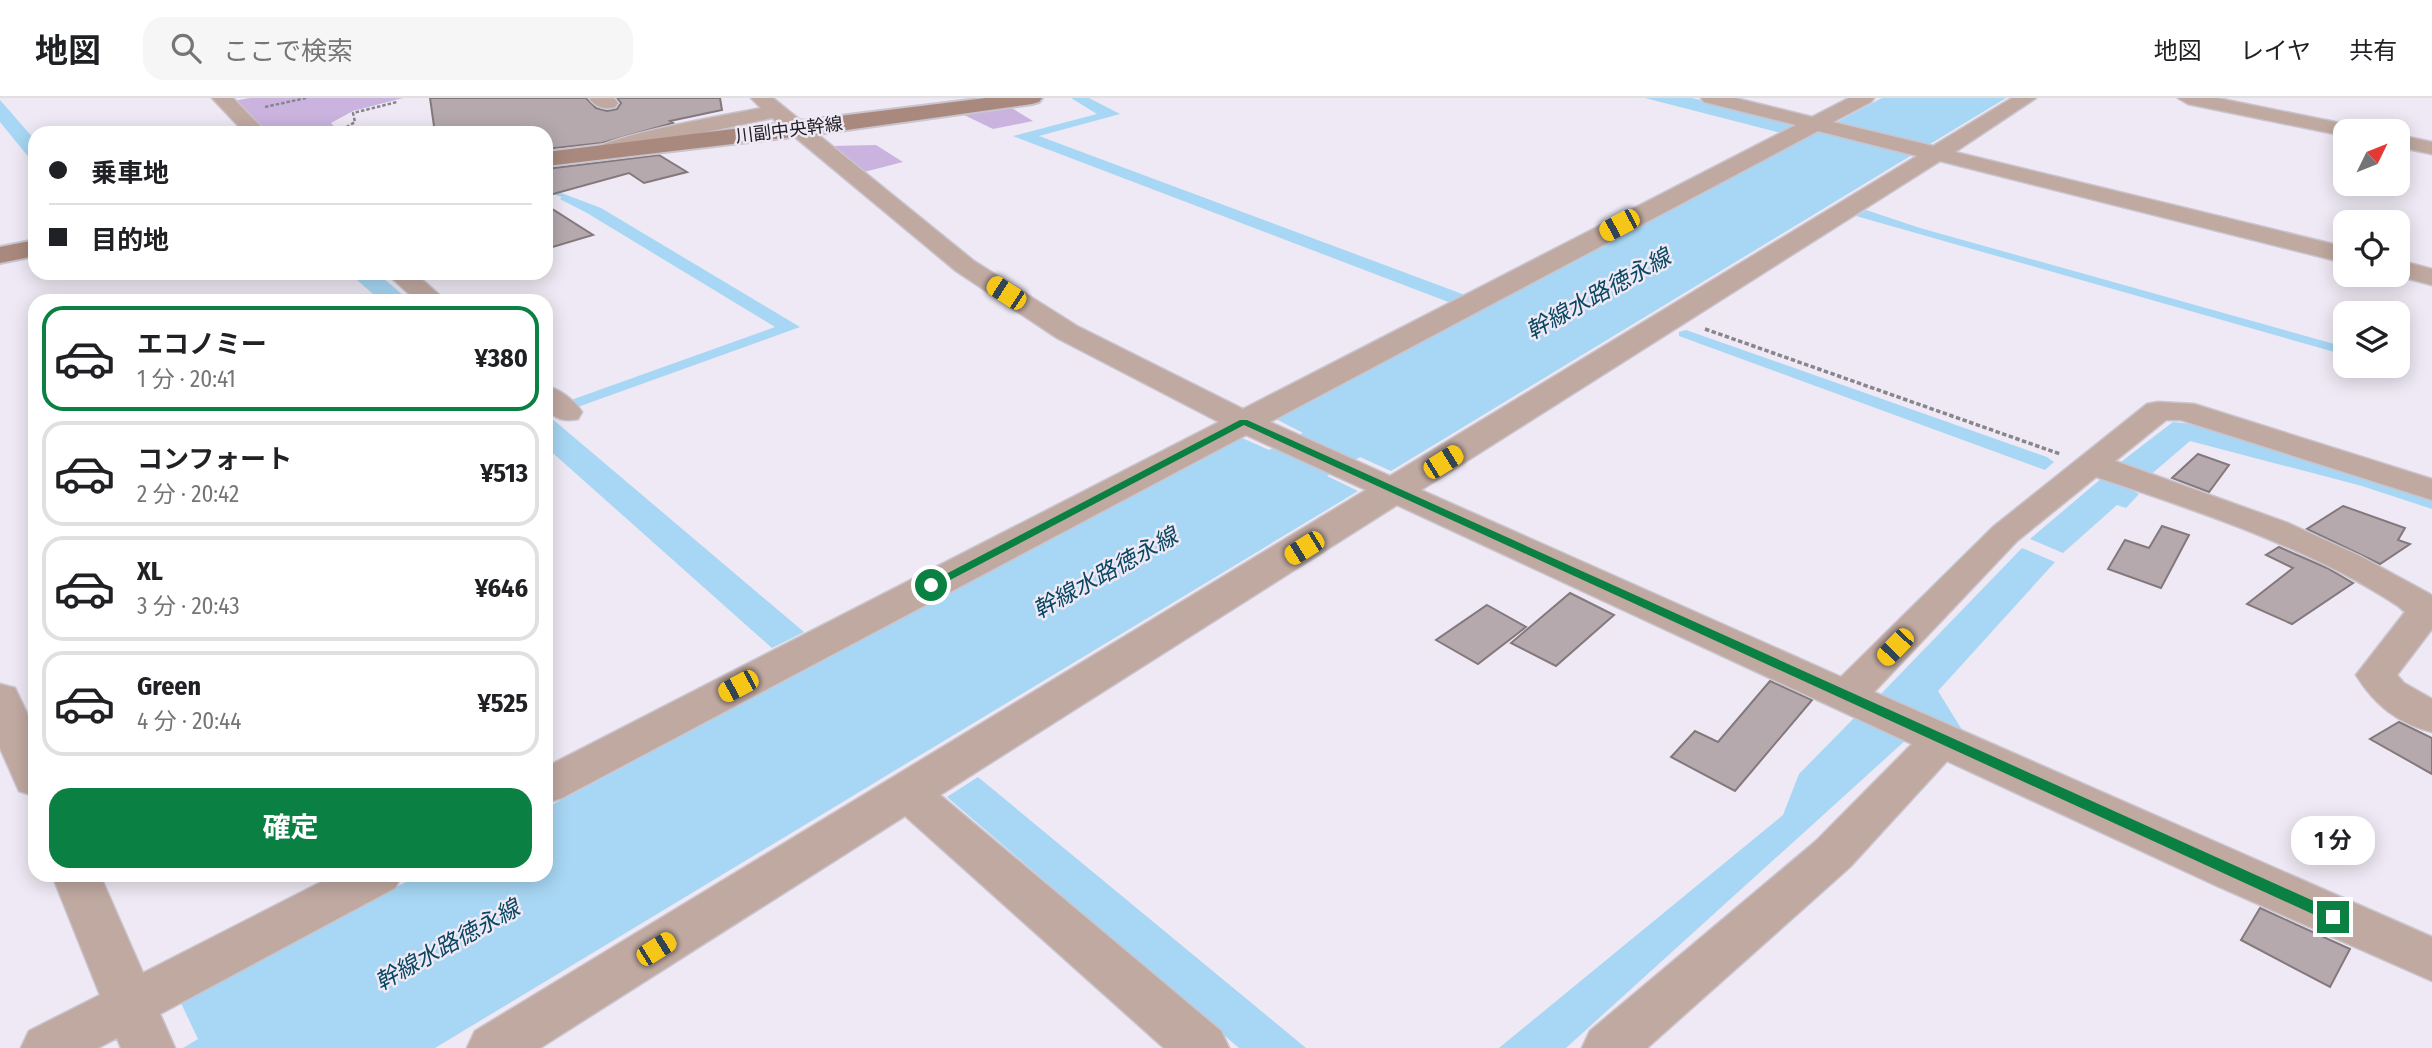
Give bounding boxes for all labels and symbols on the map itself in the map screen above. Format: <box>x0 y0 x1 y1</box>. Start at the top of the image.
street label: 川副中央幹線 <box>734 113 844 147</box>
north arrow <box>2333 119 2410 196</box>
car <box>1596 206 1643 244</box>
water label: 幹線水路徳永線 <box>1521 241 1678 345</box>
car <box>983 273 1030 313</box>
car <box>1420 442 1467 482</box>
water label: 幹線水路徳永線 <box>1028 520 1185 624</box>
car <box>1281 528 1328 568</box>
route start <box>915 569 947 601</box>
car <box>1873 625 1918 669</box>
car <box>715 667 762 705</box>
callout: 1 分 <box>2291 816 2375 864</box>
water label: 幹線水路徳永線 <box>370 892 527 996</box>
route end <box>2317 901 2349 933</box>
car <box>633 929 680 969</box>

